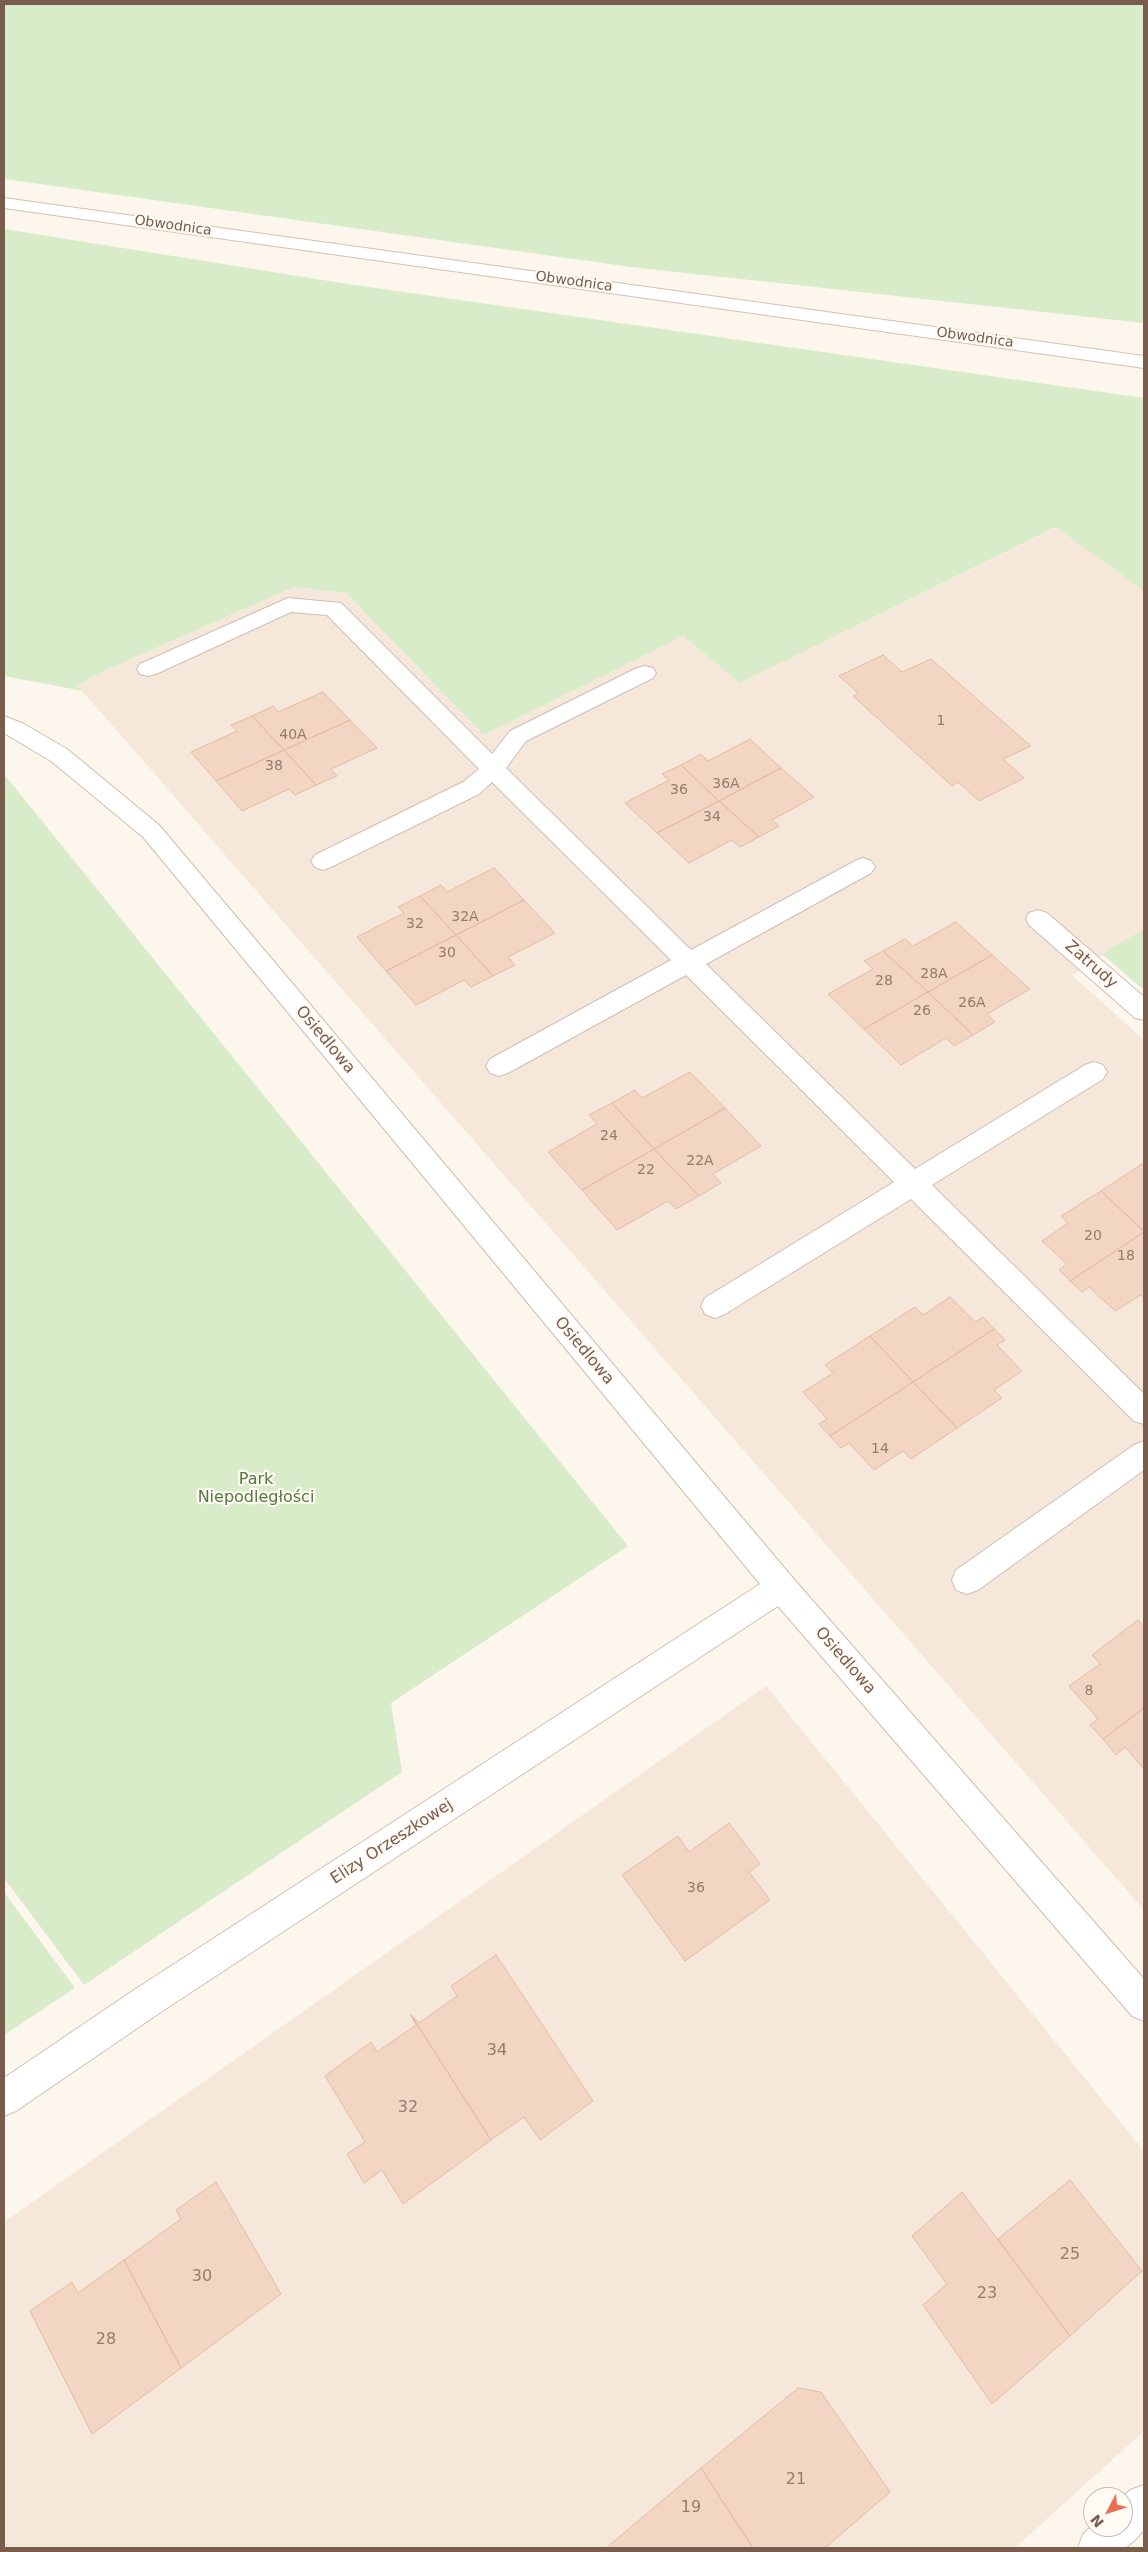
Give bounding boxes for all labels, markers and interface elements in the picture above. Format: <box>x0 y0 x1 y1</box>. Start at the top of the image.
street label: Obwodnica <box>133 212 213 240</box>
street label: Obwodnica <box>534 268 614 296</box>
street label: Obwodnica <box>935 324 1015 352</box>
house number: 1 <box>937 713 945 729</box>
house number: 40A <box>279 727 307 743</box>
house number: 38 <box>265 758 283 774</box>
house number: 36A <box>712 776 740 792</box>
house number: 36 <box>670 782 688 798</box>
house number: 34 <box>703 809 721 825</box>
house number: 32A <box>451 909 479 925</box>
house number: 32 <box>406 916 424 932</box>
street label: Zatrudy <box>1061 937 1121 993</box>
house number: 30 <box>438 945 456 961</box>
house number: 28A <box>920 966 948 982</box>
house number: 28 <box>875 973 893 989</box>
house number: 26A <box>958 995 986 1011</box>
street label: Osiedlowa <box>291 1002 359 1078</box>
house number: 26 <box>913 1003 931 1019</box>
house number: 24 <box>600 1128 618 1144</box>
house number: 22A <box>686 1153 714 1169</box>
house number: 22 <box>637 1162 655 1178</box>
house number: 20 <box>1084 1228 1102 1244</box>
house number: 18 <box>1117 1248 1135 1264</box>
street label: Osiedlowa <box>550 1313 618 1389</box>
house number: 14 <box>871 1441 889 1457</box>
park label: Park Niepodległości <box>198 1470 314 1508</box>
street label: Osiedlowa <box>811 1624 879 1698</box>
house number: 8 <box>1085 1683 1093 1699</box>
street label: Elizy Orzeszkowej <box>327 1795 457 1889</box>
house number: 36 <box>687 1880 705 1896</box>
house number: 34 <box>487 2041 507 2061</box>
house number: 32 <box>398 2098 418 2118</box>
house number: 25 <box>1060 2245 1080 2265</box>
house number: 30 <box>192 2267 212 2287</box>
house number: 23 <box>977 2284 997 2304</box>
house number: 28 <box>96 2330 116 2350</box>
house number: 21 <box>786 2470 806 2490</box>
north arrow <box>1083 2487 1133 2537</box>
house number: 19 <box>681 2498 701 2518</box>
text: N <box>1087 2511 1107 2531</box>

